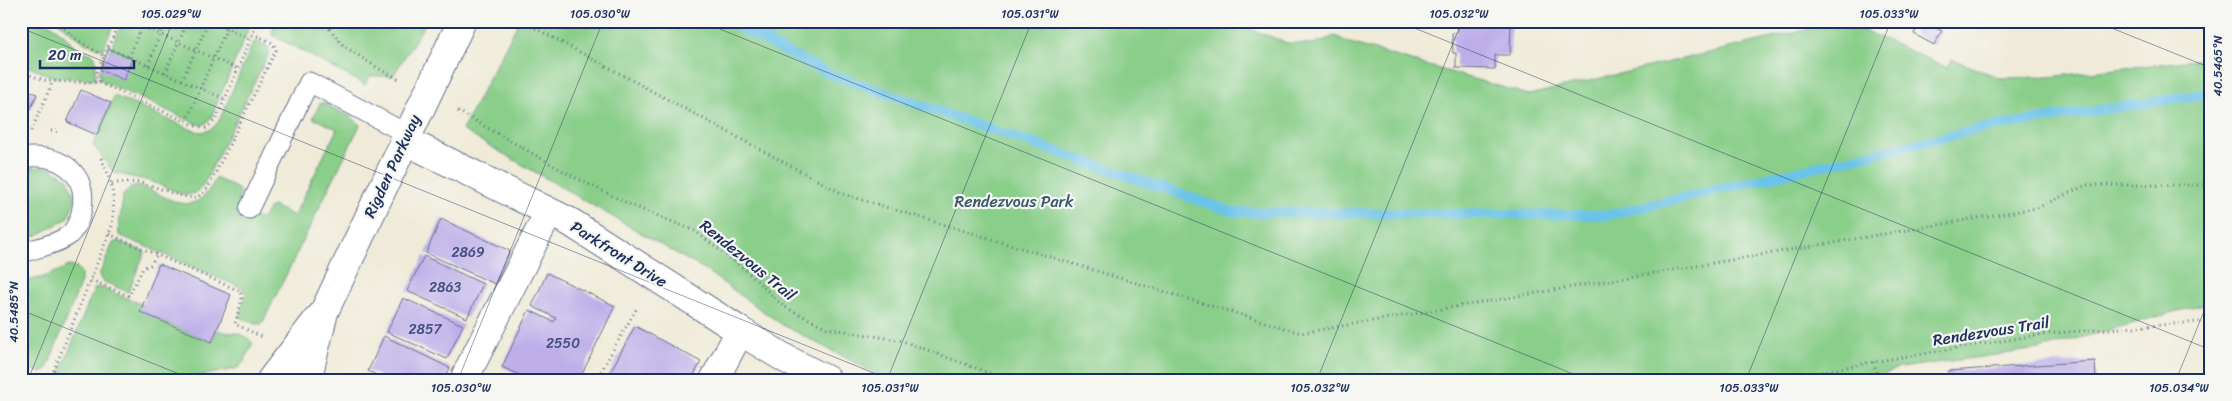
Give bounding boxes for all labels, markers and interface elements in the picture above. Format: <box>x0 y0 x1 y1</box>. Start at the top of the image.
text: 105.029°W <box>141 3 202 25</box>
text: 105.030°W <box>570 3 631 25</box>
text: 105.031°W <box>1001 3 1059 25</box>
text: 105.032°W <box>1429 3 1489 25</box>
text: 105.033°W <box>1860 3 1919 25</box>
text: 40.5465°N <box>2207 35 2229 97</box>
scale bar <box>40 38 134 70</box>
text: 20 m <box>48 42 82 68</box>
street label: Rigden Parkway <box>355 109 429 223</box>
park label: Rendezvous Park <box>954 187 1074 216</box>
street label: Rendezvous Trail <box>693 212 803 309</box>
street label: Parkfront Drive <box>565 213 673 295</box>
house number: 2869 <box>451 240 485 265</box>
house number: 2863 <box>429 275 461 300</box>
text: 40.5485°N <box>3 281 25 343</box>
street label: Rendezvous Trail <box>1931 307 2052 355</box>
house number: 2857 <box>408 317 443 342</box>
house number: 2550 <box>546 331 580 356</box>
text: 105.030°W <box>431 377 492 399</box>
text: 105.031°W <box>861 377 919 399</box>
text: 105.032°W <box>1290 377 1350 399</box>
text: 105.033°W <box>1720 377 1779 399</box>
text: 105.034°W <box>2149 377 2210 399</box>

